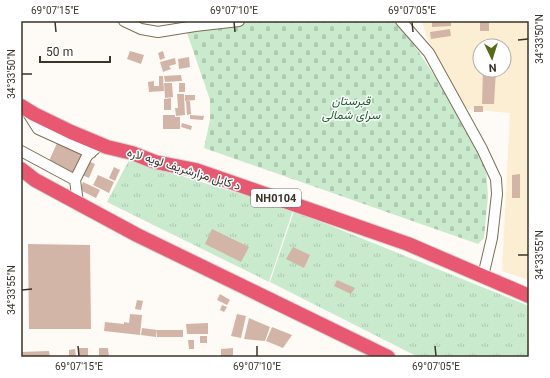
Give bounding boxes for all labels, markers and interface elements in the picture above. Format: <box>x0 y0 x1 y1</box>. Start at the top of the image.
text: 69°07'15"E <box>31 4 79 19</box>
text: 69°07'10"E <box>210 4 258 19</box>
text: 69°07'05"E <box>388 4 436 19</box>
text: 34°33'50"N <box>533 14 548 64</box>
scale bar <box>40 38 110 64</box>
north arrow <box>472 38 512 78</box>
text: 50 m <box>46 44 73 62</box>
text: 34°33'50"N <box>5 49 20 99</box>
text: N <box>488 58 497 75</box>
park label: قبرستان سرای شمالی <box>322 93 381 125</box>
street label: د کابل مزارشریف لویه لاره <box>125 144 243 196</box>
road number: NH0104 <box>251 189 301 207</box>
text: 34°33'55"N <box>533 230 548 280</box>
text: 34°33'55"N <box>5 265 20 315</box>
text: 69°07'15"E <box>55 360 103 375</box>
text: 69°07'10"E <box>233 360 281 375</box>
text: 69°07'05"E <box>412 360 460 375</box>

